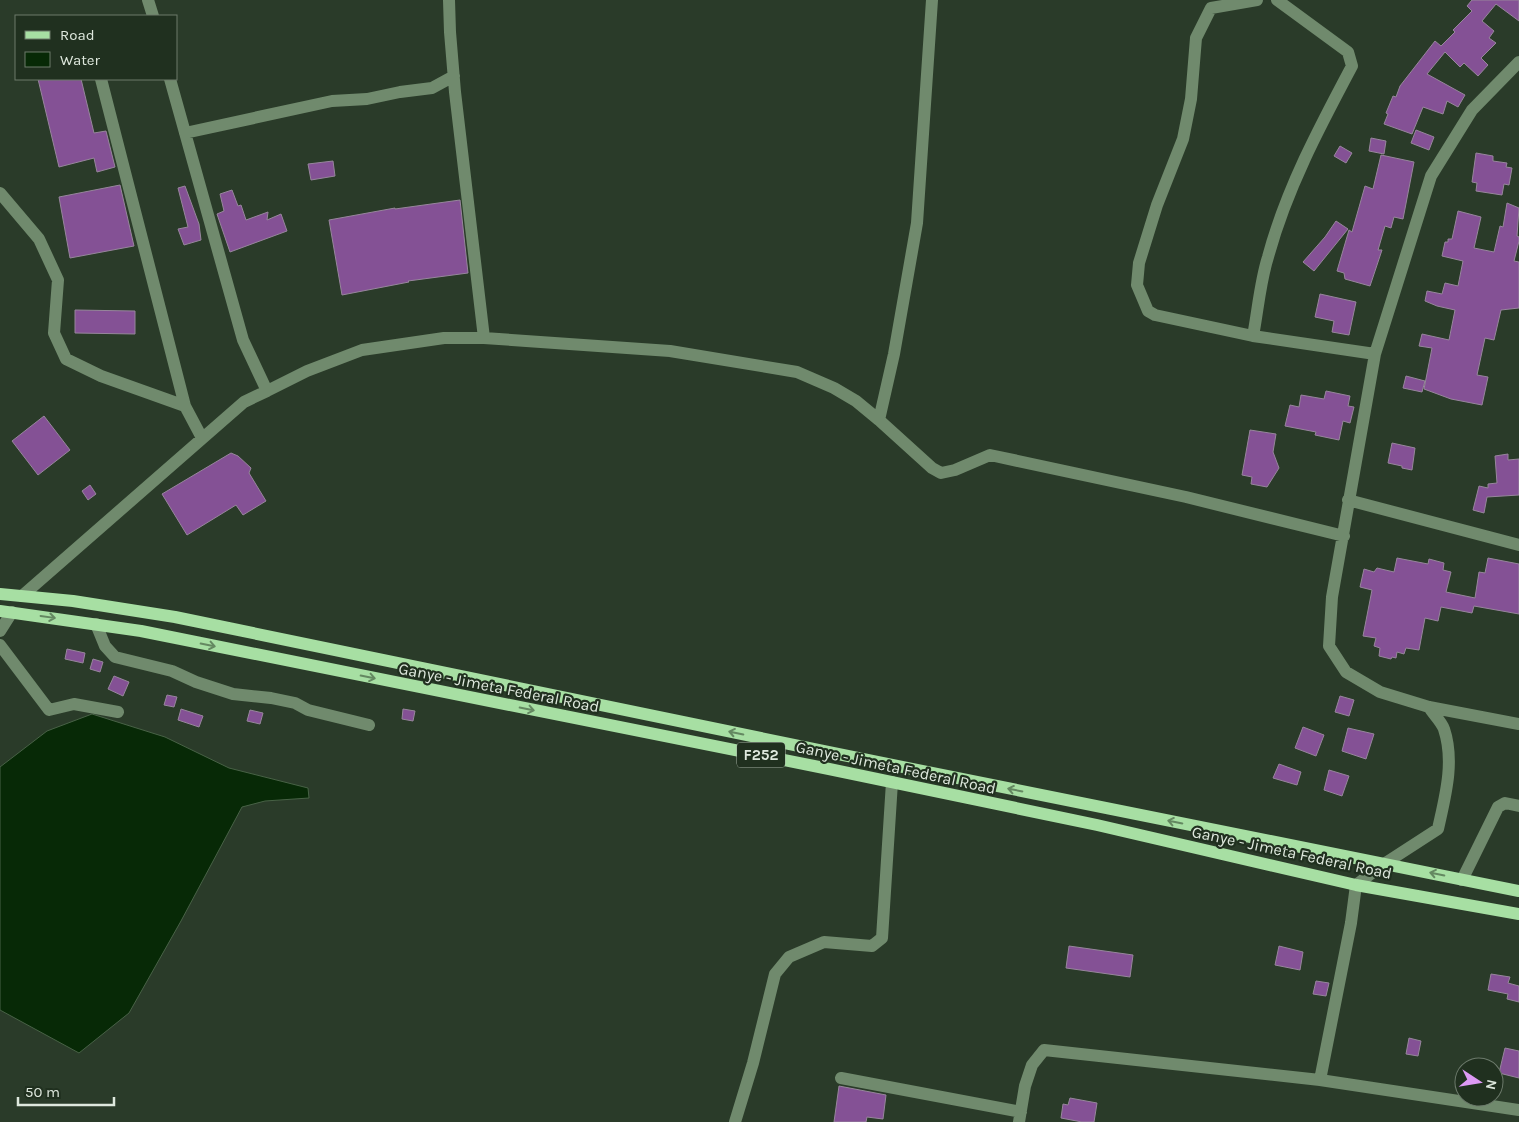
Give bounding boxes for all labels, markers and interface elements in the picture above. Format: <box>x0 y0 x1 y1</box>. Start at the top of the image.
legend <box>15 15 178 80</box>
text: Road <box>60 26 95 44</box>
text: Water <box>60 51 101 69</box>
one-way arrow <box>40 612 56 622</box>
one-way arrow <box>200 640 216 650</box>
street label: Ganye - Jimeta Federal Road <box>397 659 601 716</box>
one-way arrow <box>359 673 375 682</box>
one-way arrow <box>519 704 535 714</box>
one-way arrow <box>729 727 745 737</box>
street label: Ganye - Jimeta Federal Road <box>794 737 998 798</box>
road number: F252 <box>737 742 785 768</box>
one-way arrow <box>1008 784 1024 794</box>
one-way arrow <box>1167 817 1183 826</box>
street label: Ganye - Jimeta Federal Road <box>1190 822 1394 883</box>
one-way arrow <box>1429 869 1445 879</box>
north arrow <box>1454 1057 1504 1107</box>
scale bar <box>18 1074 114 1106</box>
text: N <box>1482 1078 1501 1091</box>
text: 50 m <box>25 1083 60 1101</box>

